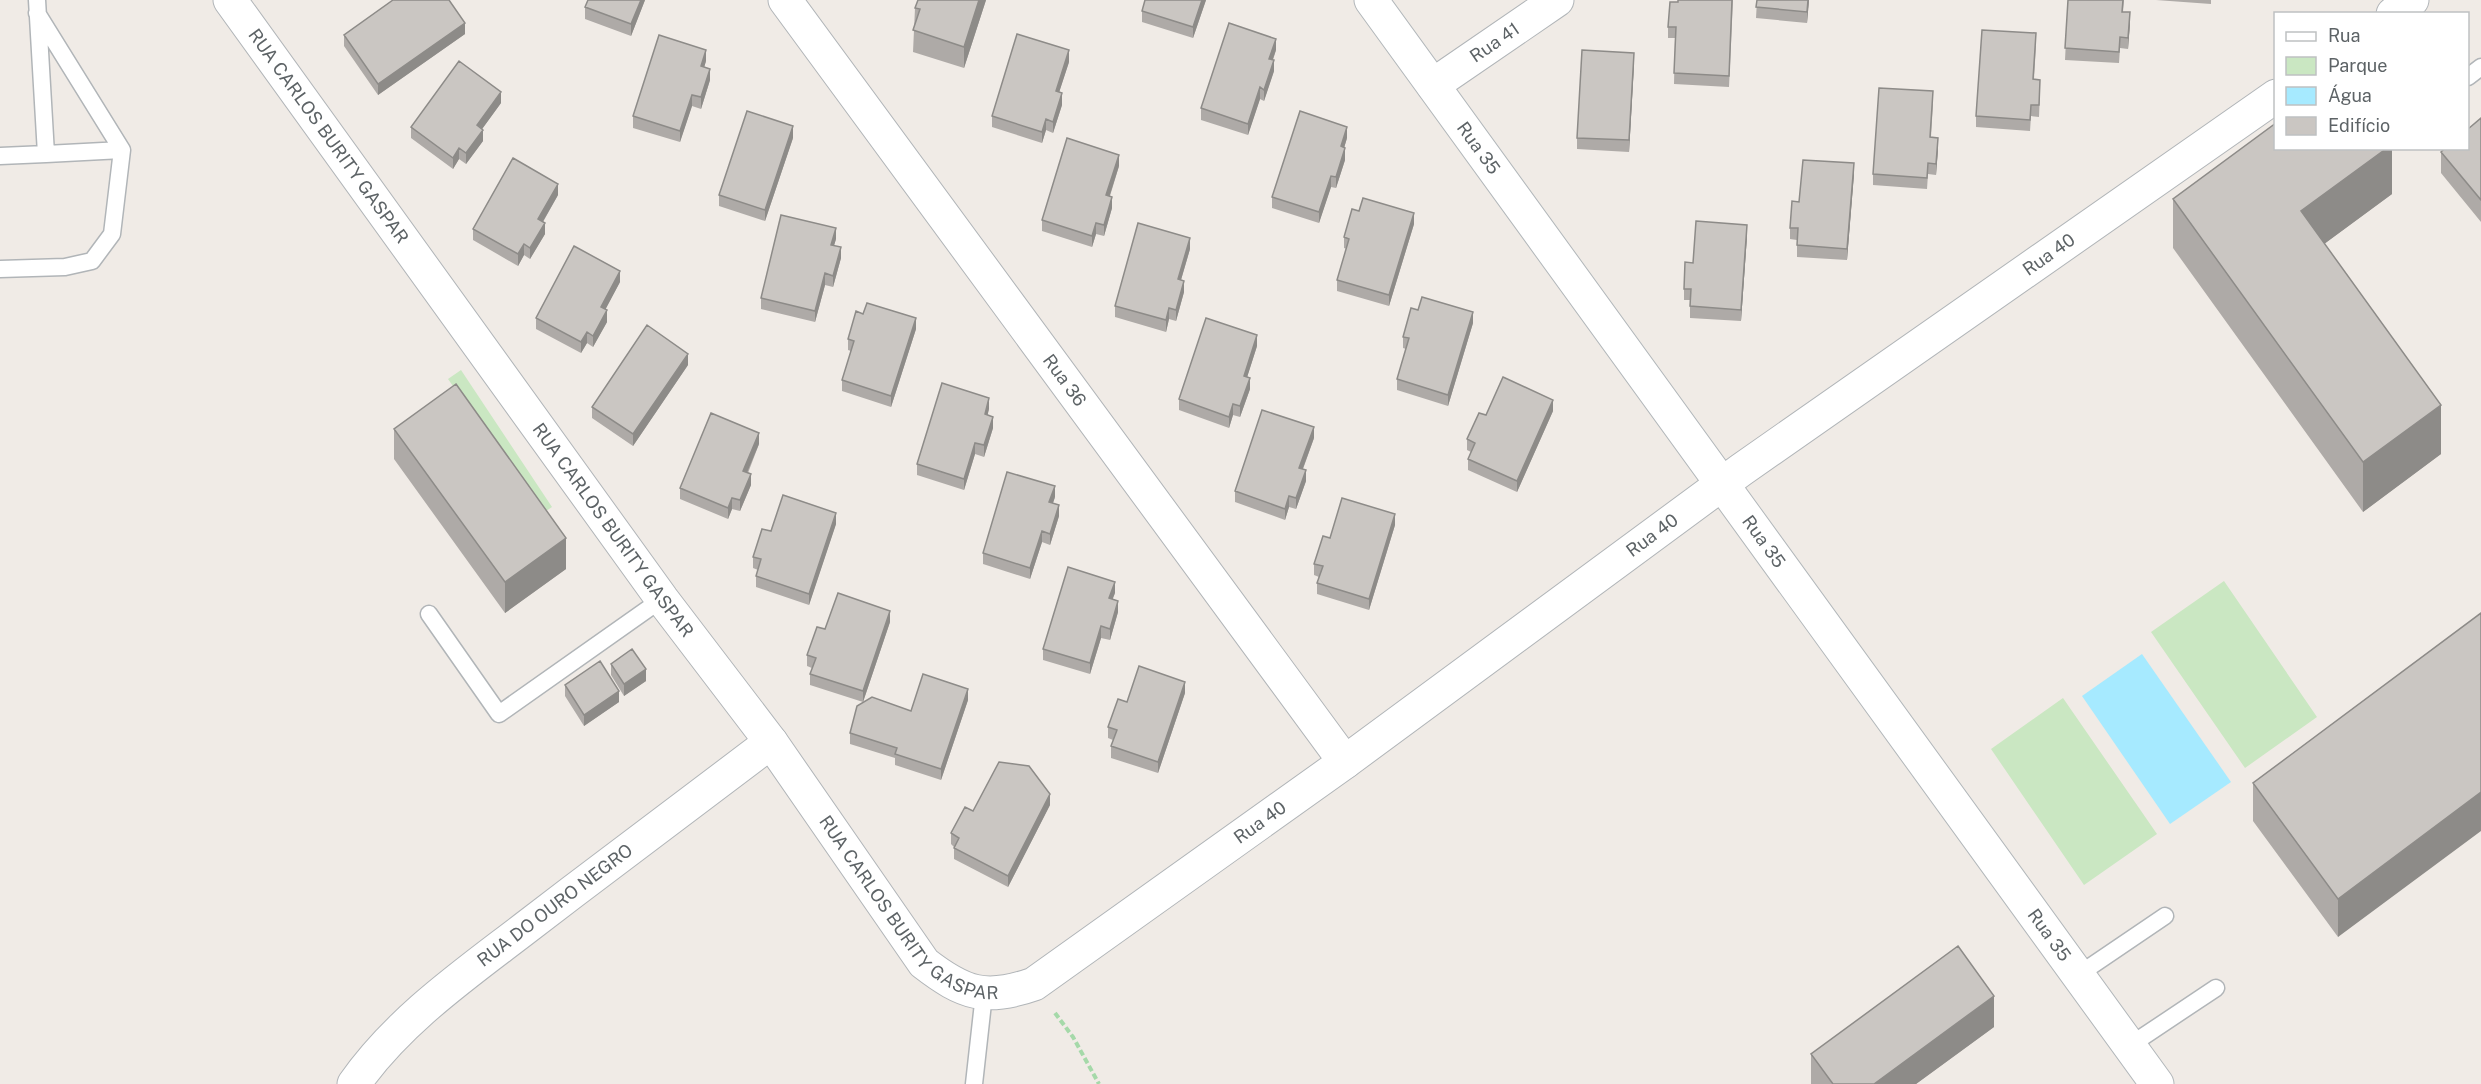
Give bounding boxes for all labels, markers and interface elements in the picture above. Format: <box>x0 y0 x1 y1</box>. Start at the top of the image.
legend <box>2274 12 2469 150</box>
street label: Rua 41 <box>1466 18 1523 67</box>
street label: RUA CARLOS BURITY GASPAR <box>244 25 413 247</box>
text: Rua <box>2328 25 2360 46</box>
text: Parque <box>2328 55 2388 76</box>
text: Água <box>2328 84 2372 106</box>
text: Edifício <box>2328 115 2390 136</box>
street label: Rua 35 <box>1453 118 1505 178</box>
street label: Rua 40 <box>2018 229 2079 280</box>
street label: Rua 36 <box>1039 350 1091 410</box>
street label: RUA CARLOS BURITY GASPAR <box>529 419 698 641</box>
street label: Rua 40 <box>1622 509 1682 561</box>
street label: Rua 35 <box>1738 511 1790 572</box>
street label: Rua 40 <box>1230 796 1290 848</box>
street label: RUA CARLOS BURITY GASPAR <box>815 811 999 1003</box>
street label: RUA DO OURO NEGRO <box>473 839 636 971</box>
street label: Rua 35 <box>2023 904 2075 965</box>

